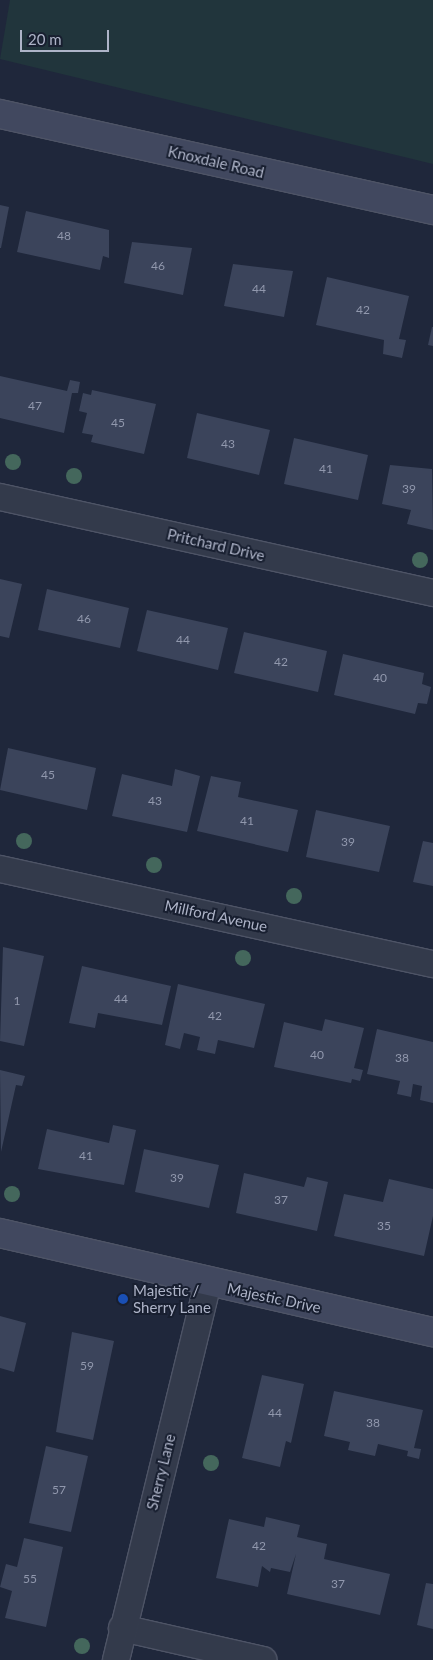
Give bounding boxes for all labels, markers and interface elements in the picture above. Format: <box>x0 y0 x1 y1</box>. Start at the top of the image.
scale bar <box>22 20 111 52</box>
text: 20 m <box>28 30 62 48</box>
street label: Knoxdale Road <box>166 142 266 182</box>
house number: 48 <box>57 229 71 243</box>
house number: 46 <box>151 259 165 273</box>
house number: 44 <box>252 282 266 296</box>
house number: 42 <box>356 303 370 317</box>
house number: 47 <box>28 399 42 413</box>
house number: 45 <box>111 416 125 430</box>
house number: 43 <box>221 437 235 451</box>
house number: 41 <box>319 462 333 476</box>
house number: 39 <box>402 482 416 496</box>
street label: Pritchard Drive <box>166 525 266 565</box>
house number: 46 <box>77 612 91 626</box>
house number: 44 <box>176 633 190 647</box>
house number: 42 <box>274 655 288 669</box>
house number: 40 <box>373 671 387 685</box>
house number: 45 <box>41 768 55 782</box>
house number: 43 <box>148 794 162 808</box>
house number: 41 <box>240 814 254 828</box>
house number: 39 <box>341 835 355 849</box>
street label: Millford Avenue <box>163 896 269 936</box>
house number: 44 <box>114 992 128 1006</box>
house number: 1 <box>14 994 20 1008</box>
house number: 42 <box>208 1009 222 1023</box>
house number: 40 <box>310 1048 324 1062</box>
house number: 38 <box>395 1051 409 1065</box>
house number: 41 <box>79 1149 93 1163</box>
house number: 39 <box>170 1171 184 1185</box>
house number: 37 <box>274 1193 288 1207</box>
house number: 35 <box>377 1219 391 1233</box>
street label: Majestic Drive <box>226 1279 322 1317</box>
place label: Majestic / Sherry Lane <box>133 1281 211 1316</box>
marker: Majestic / Sherry Lane <box>117 1293 129 1305</box>
house number: 59 <box>80 1359 94 1373</box>
house number: 44 <box>268 1406 282 1420</box>
house number: 38 <box>366 1416 380 1430</box>
street label: Sherry Lane <box>143 1432 179 1512</box>
house number: 57 <box>52 1483 66 1497</box>
house number: 42 <box>252 1539 266 1553</box>
house number: 55 <box>23 1572 37 1586</box>
house number: 37 <box>331 1577 345 1591</box>

